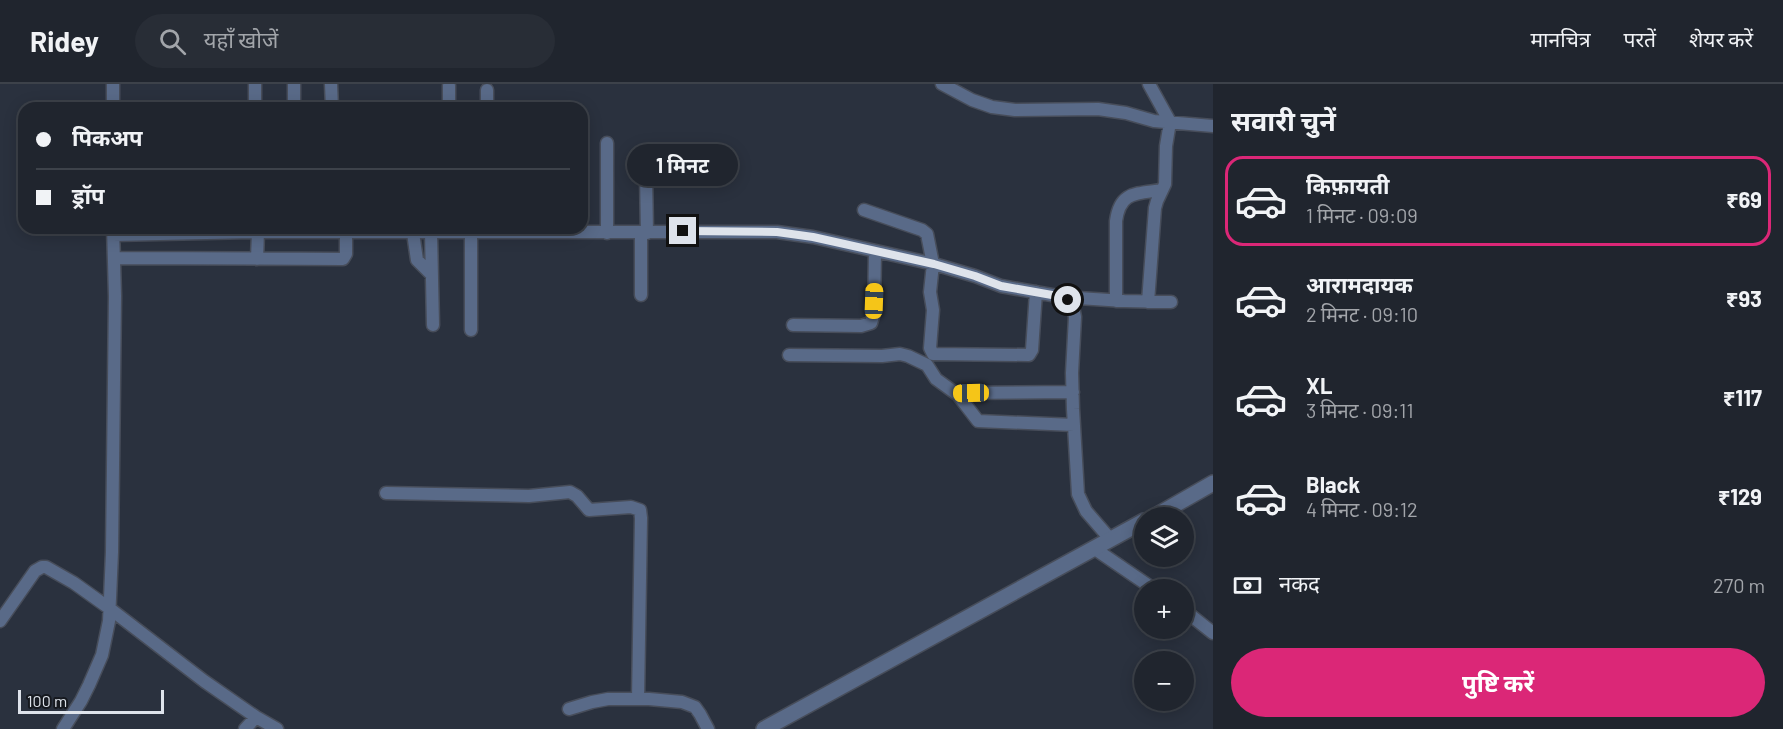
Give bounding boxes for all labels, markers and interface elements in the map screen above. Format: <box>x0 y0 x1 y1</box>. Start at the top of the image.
search box <box>135 14 555 68</box>
text: Ridey <box>30 24 99 58</box>
icon: search <box>156 25 189 58</box>
text: यहाँ खोजें <box>204 26 278 52</box>
text: मानचित्र <box>1531 26 1591 51</box>
text: परतें <box>1624 26 1656 51</box>
text: शेयर करें <box>1689 26 1753 51</box>
text: सवारी चुनें <box>1231 104 1336 136</box>
text: पिकअप <box>72 124 143 150</box>
callout: 1 मिनट <box>628 144 738 186</box>
text: 1 मिनट <box>656 153 709 177</box>
text: किफ़ायती <box>1306 172 1390 198</box>
icon: car <box>1234 174 1288 228</box>
text: ड्रॉप <box>72 182 105 208</box>
text: ₹69 <box>1726 186 1762 212</box>
text: 1 मिनट · 09:09 <box>1306 203 1418 227</box>
route end <box>669 217 696 244</box>
text: आरामदायक <box>1306 271 1413 297</box>
icon: car <box>1234 273 1288 327</box>
car <box>864 283 884 319</box>
text: ₹93 <box>1726 285 1762 311</box>
route start <box>1054 286 1081 313</box>
text: 2 मिनट · 09:10 <box>1306 302 1418 326</box>
icon: car <box>1234 372 1288 426</box>
text: XL <box>1306 372 1332 398</box>
car <box>953 384 989 402</box>
text: ₹117 <box>1723 384 1762 410</box>
text: 3 मिनट · 09:11 <box>1306 398 1413 422</box>
icon: car <box>1234 471 1288 525</box>
text: Black <box>1306 471 1360 497</box>
text: ₹129 <box>1718 483 1762 509</box>
text: 4 मिनट · 09:12 <box>1306 497 1418 521</box>
map controls <box>1134 507 1194 711</box>
button: layers <box>1134 507 1194 567</box>
icon: cash <box>1231 569 1264 602</box>
text: नकद <box>1279 570 1320 596</box>
text: 270 m <box>1713 573 1765 597</box>
button: + <box>1134 579 1194 639</box>
button: पुष्टि करें <box>1231 648 1765 717</box>
button: − <box>1134 651 1194 711</box>
scale bar <box>18 687 164 714</box>
text: 100 m <box>27 691 67 710</box>

